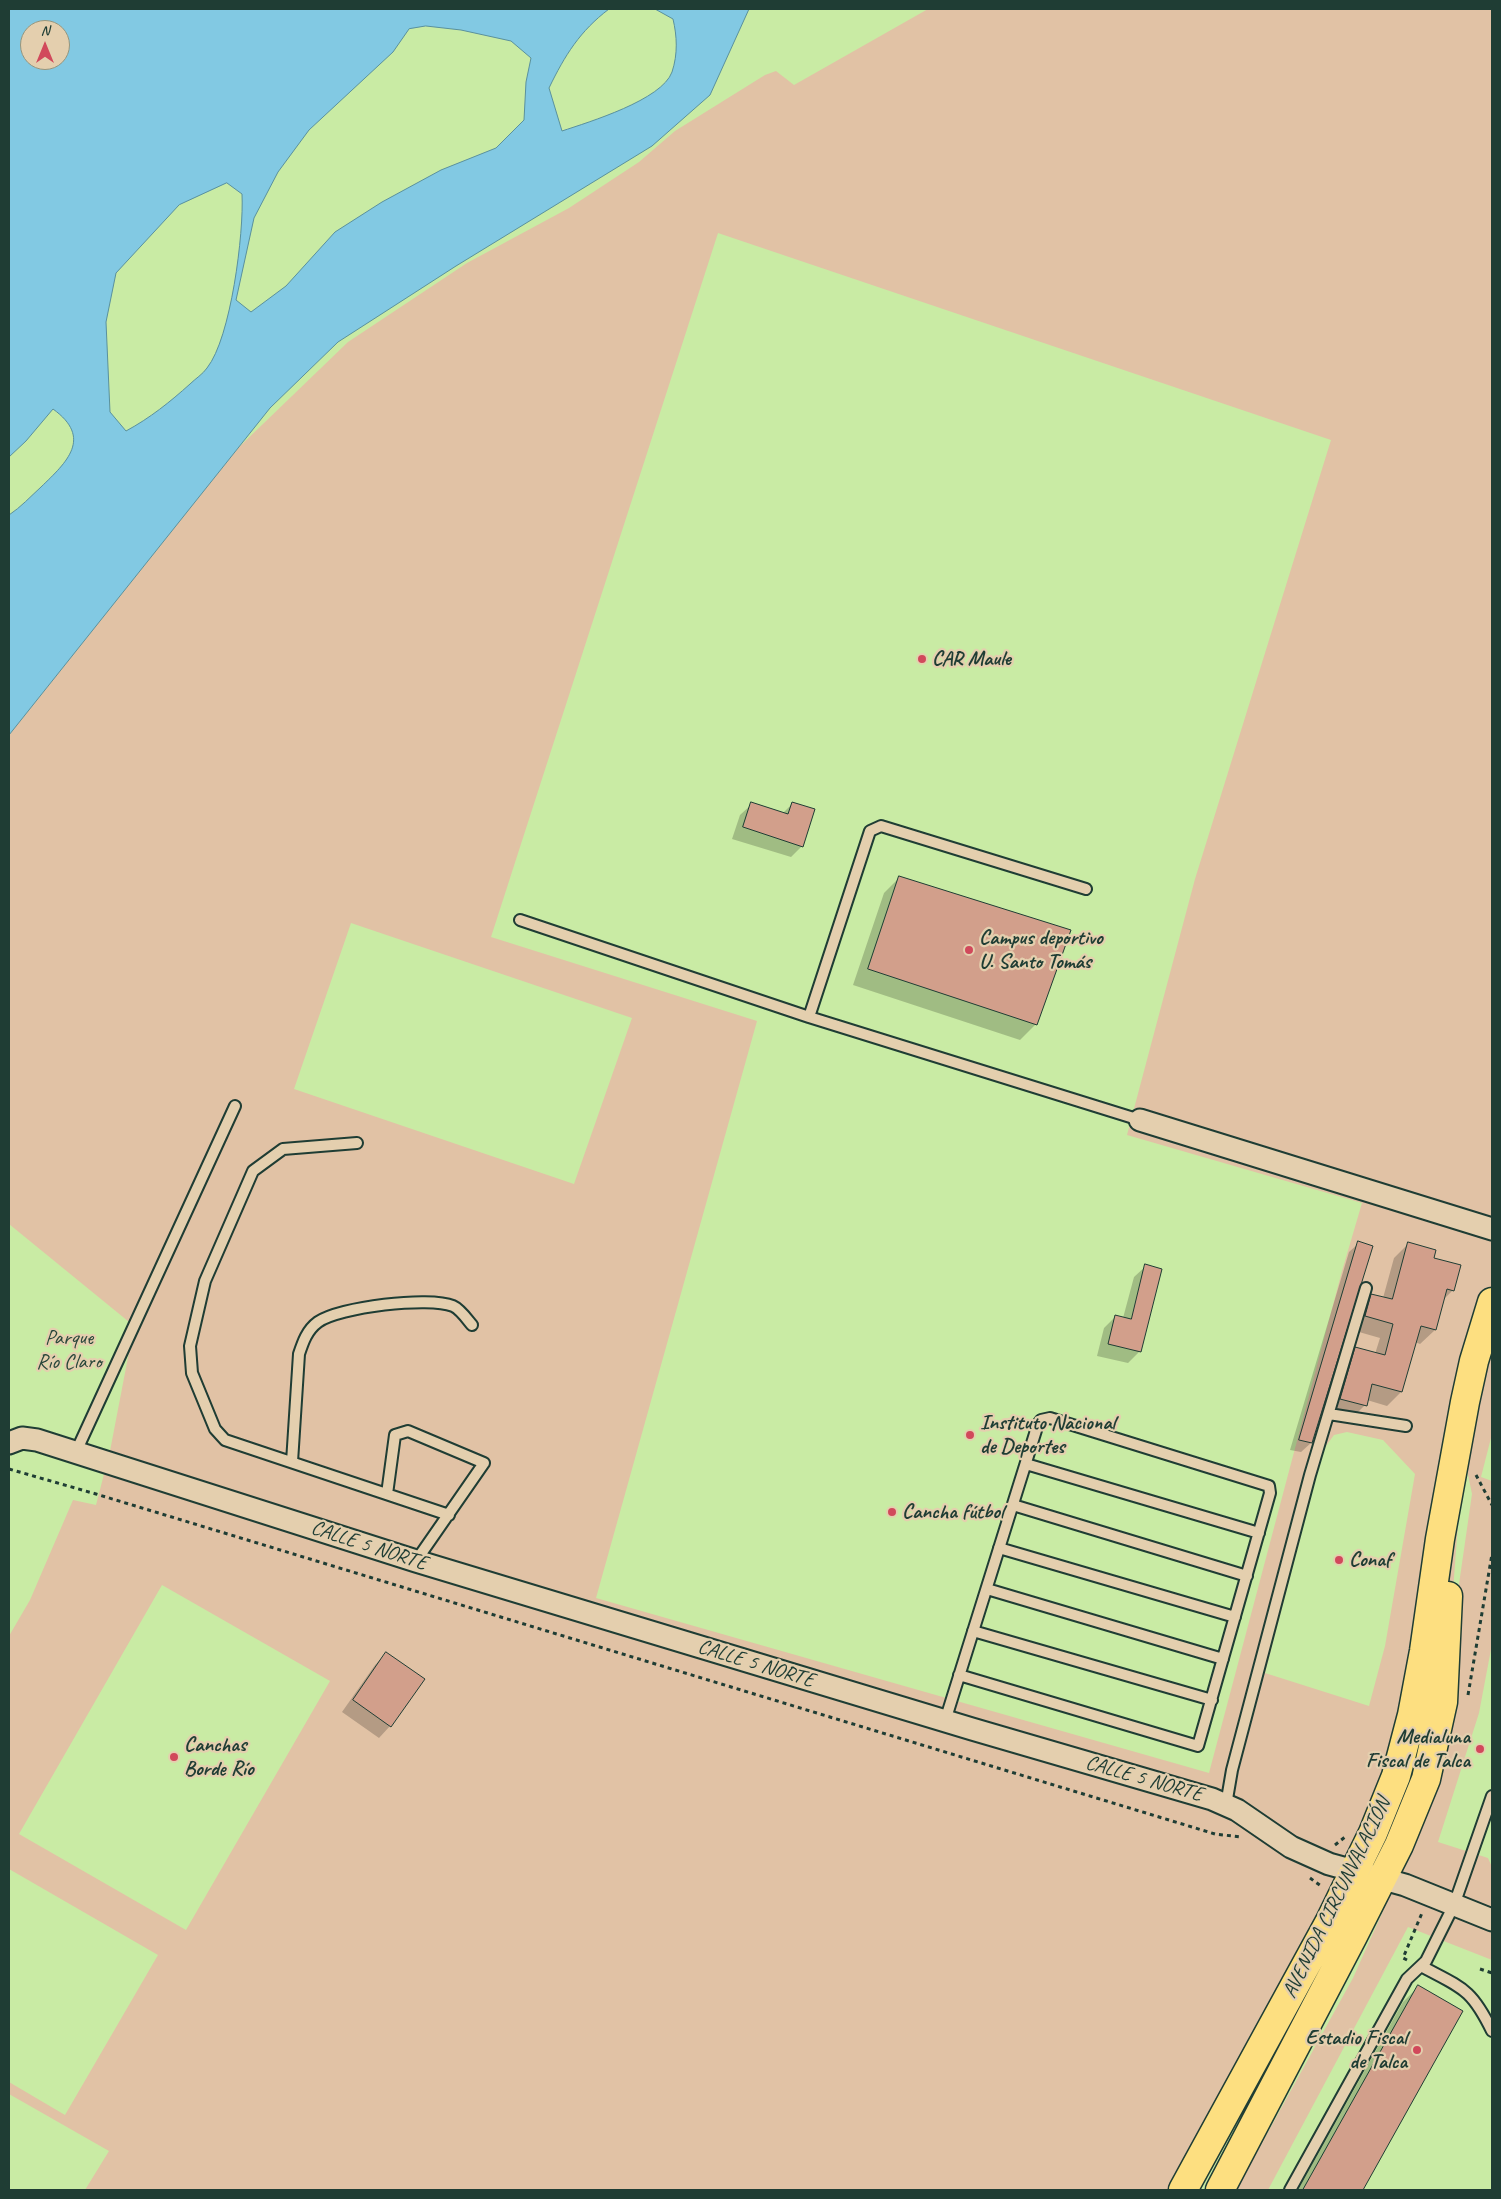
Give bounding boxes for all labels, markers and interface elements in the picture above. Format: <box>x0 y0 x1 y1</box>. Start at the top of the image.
north arrow <box>20 20 70 70</box>
text: N <box>41 22 49 39</box>
place label: CAR Maule <box>932 646 1011 672</box>
marker: CAR Maule <box>916 653 928 665</box>
place label: Campus deportivo U. Santo Tomás <box>979 925 1103 975</box>
marker: Campus deportivo U. Santo Tomás <box>963 944 975 956</box>
park label: Parque Río Claro <box>36 1325 102 1375</box>
place label: Instituto Nacional de Deportes <box>980 1410 1115 1460</box>
marker: Instituto Nacional de Deportes <box>964 1429 976 1441</box>
place label: Cancha fútbol <box>902 1499 1004 1525</box>
marker: Cancha fútbol <box>886 1506 898 1518</box>
street label: CALLE 5 NORTE <box>308 1515 430 1577</box>
place label: Conaf <box>1349 1547 1391 1573</box>
marker: Conaf <box>1333 1554 1345 1566</box>
street label: CALLE 5 NORTE <box>695 1634 817 1694</box>
place label: Medialuna Fiscal de Talca <box>1366 1724 1470 1774</box>
place label: Canchas Borde Río <box>184 1732 254 1782</box>
marker: Medialuna Fiscal de Talca <box>1474 1743 1486 1755</box>
street label: CALLE 5 NORTE <box>1083 1750 1205 1808</box>
marker: Canchas Borde Río <box>168 1751 180 1763</box>
street label: AVENIDA CIRCUNVALACIÓN <box>1277 1794 1397 2002</box>
place label: Estadio Fiscal de Talca <box>1306 2025 1407 2075</box>
marker: Estadio Fiscal de Talca <box>1411 2044 1423 2056</box>

